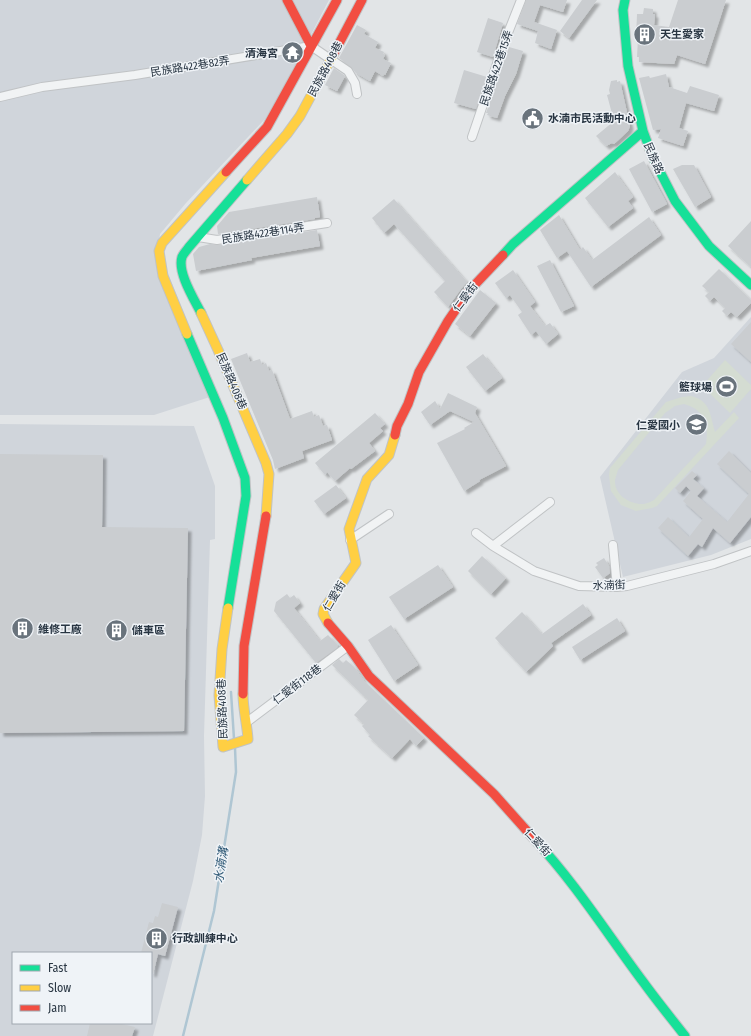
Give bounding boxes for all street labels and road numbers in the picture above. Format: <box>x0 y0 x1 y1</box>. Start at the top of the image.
street label: 民族路422巷15弄 <box>477 29 516 108</box>
street label: 民族路408巷 <box>305 39 345 99</box>
street label: 民族路422巷82弄 <box>149 54 231 79</box>
street label: 民族路 <box>641 140 666 176</box>
street label: 民族路422巷114弄 <box>221 221 305 246</box>
street label: 仁愛街 <box>450 280 481 314</box>
street label: 民族路408巷 <box>214 351 249 412</box>
street label: 水湳街 <box>592 578 626 593</box>
street label: 仁愛街 <box>320 579 348 614</box>
street label: 仁愛街118巷 <box>270 662 324 707</box>
street label: 民族路408巷 <box>215 678 230 739</box>
street label: 仁愛街 <box>522 826 554 859</box>

